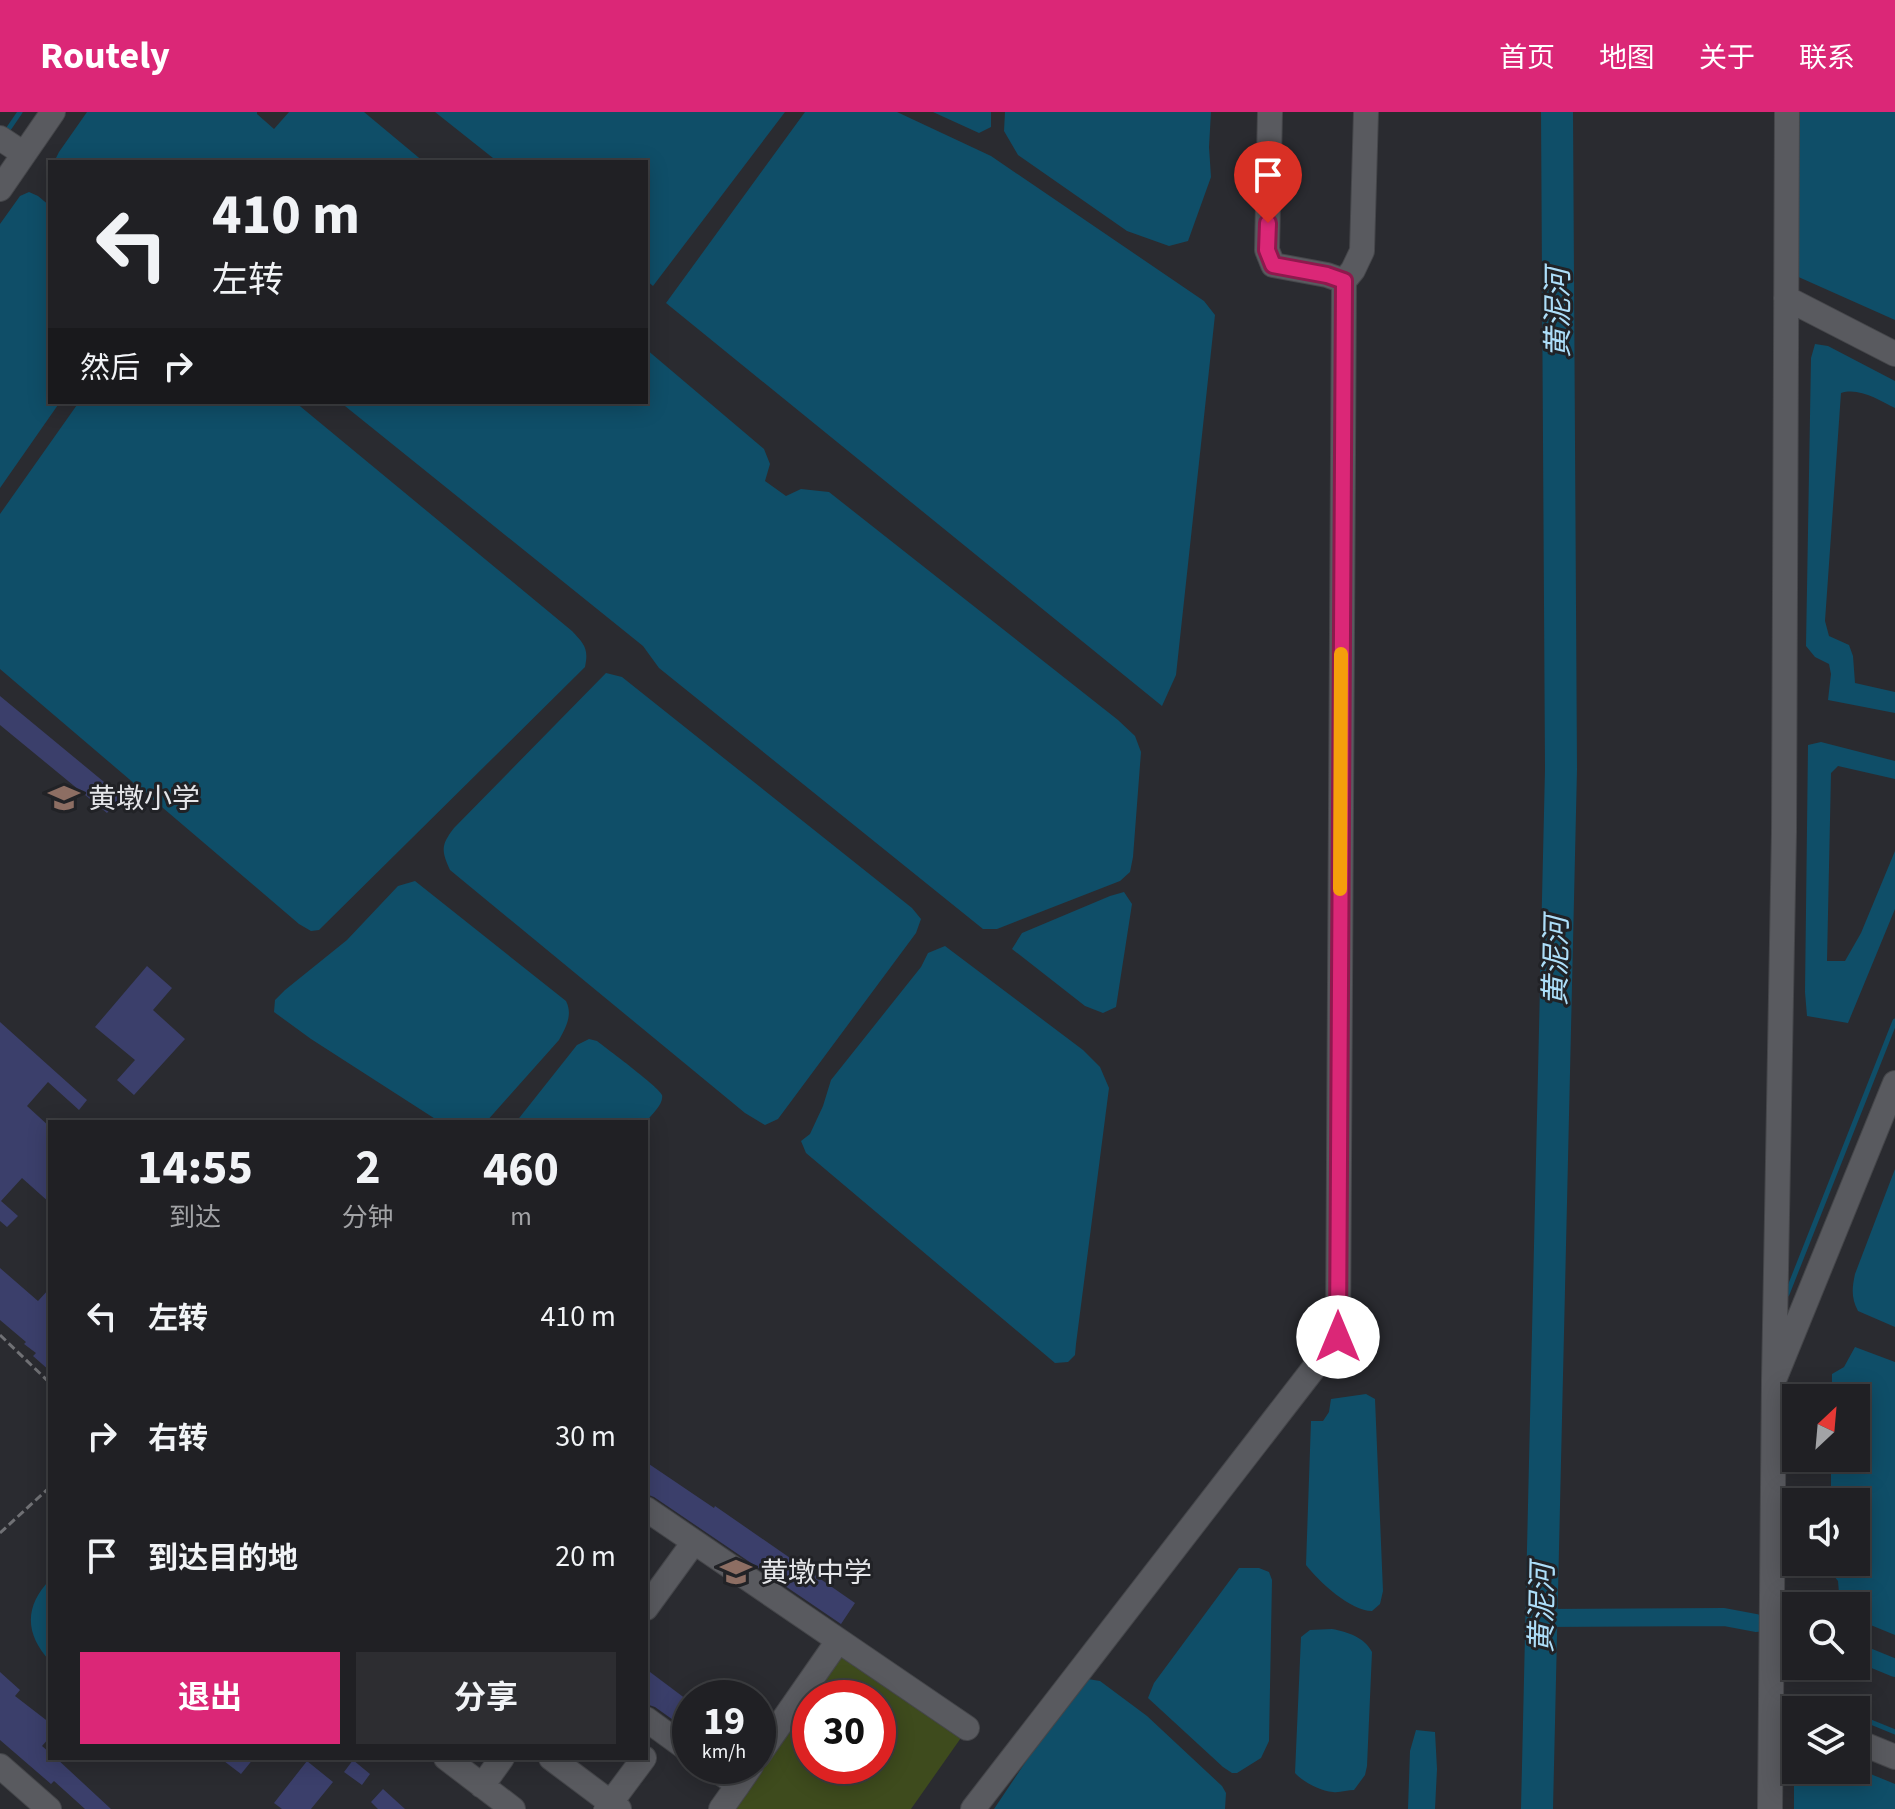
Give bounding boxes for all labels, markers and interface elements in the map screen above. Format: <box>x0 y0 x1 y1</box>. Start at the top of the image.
text: Routely <box>40 29 170 83</box>
text: 首页 <box>1499 38 1555 78</box>
text: 地图 <box>1599 38 1655 78</box>
text: 关于 <box>1699 38 1755 78</box>
text: 联系 <box>1799 38 1855 78</box>
pin <box>1234 141 1302 223</box>
icon: arrive <box>1246 153 1290 197</box>
text: 410 m <box>212 176 360 255</box>
icon: left <box>80 192 184 296</box>
text: 左转 <box>212 255 284 306</box>
water label: 黄泥河 <box>1537 263 1580 358</box>
icon: right <box>156 344 200 388</box>
text: 然后 <box>80 347 140 390</box>
place label: 黄墩小学 <box>88 779 200 819</box>
school or university icon: 黄墩小学 <box>47 781 81 815</box>
water label: 黄泥河 <box>1534 911 1579 1006</box>
text: 14:55 <box>137 1134 253 1202</box>
text: 2 <box>355 1134 381 1202</box>
text: 460 <box>483 1136 559 1204</box>
text: m <box>510 1198 532 1235</box>
text: 到达 <box>169 1199 221 1236</box>
text: 分钟 <box>342 1199 394 1236</box>
icon: left <box>80 1294 124 1338</box>
text: 410 m <box>540 1295 616 1338</box>
position arrow <box>1296 1295 1380 1379</box>
text: 左转 <box>148 1297 208 1340</box>
north arrow <box>1782 1384 1870 1472</box>
map controls <box>1782 1384 1870 1784</box>
icon: right <box>80 1414 124 1458</box>
text: 30 m <box>555 1415 616 1458</box>
text: 右转 <box>148 1417 208 1460</box>
button: sound <box>1782 1488 1870 1576</box>
icon: arrive <box>80 1534 124 1578</box>
text: 20 m <box>555 1535 616 1578</box>
text: 到达目的地 <box>148 1537 298 1580</box>
place label: 黄墩中学 <box>760 1553 872 1593</box>
school or university icon: 黄墩中学 <box>719 1555 753 1589</box>
water label: 黄泥河 <box>1520 1558 1565 1653</box>
button: search <box>1782 1592 1870 1680</box>
button: 退出 <box>80 1652 340 1744</box>
button: 分享 <box>356 1652 616 1744</box>
speed limit sign: 30 <box>792 1680 896 1784</box>
text: 19 <box>703 1693 745 1750</box>
button: layers <box>1782 1696 1870 1784</box>
text: km/h <box>702 1738 746 1766</box>

